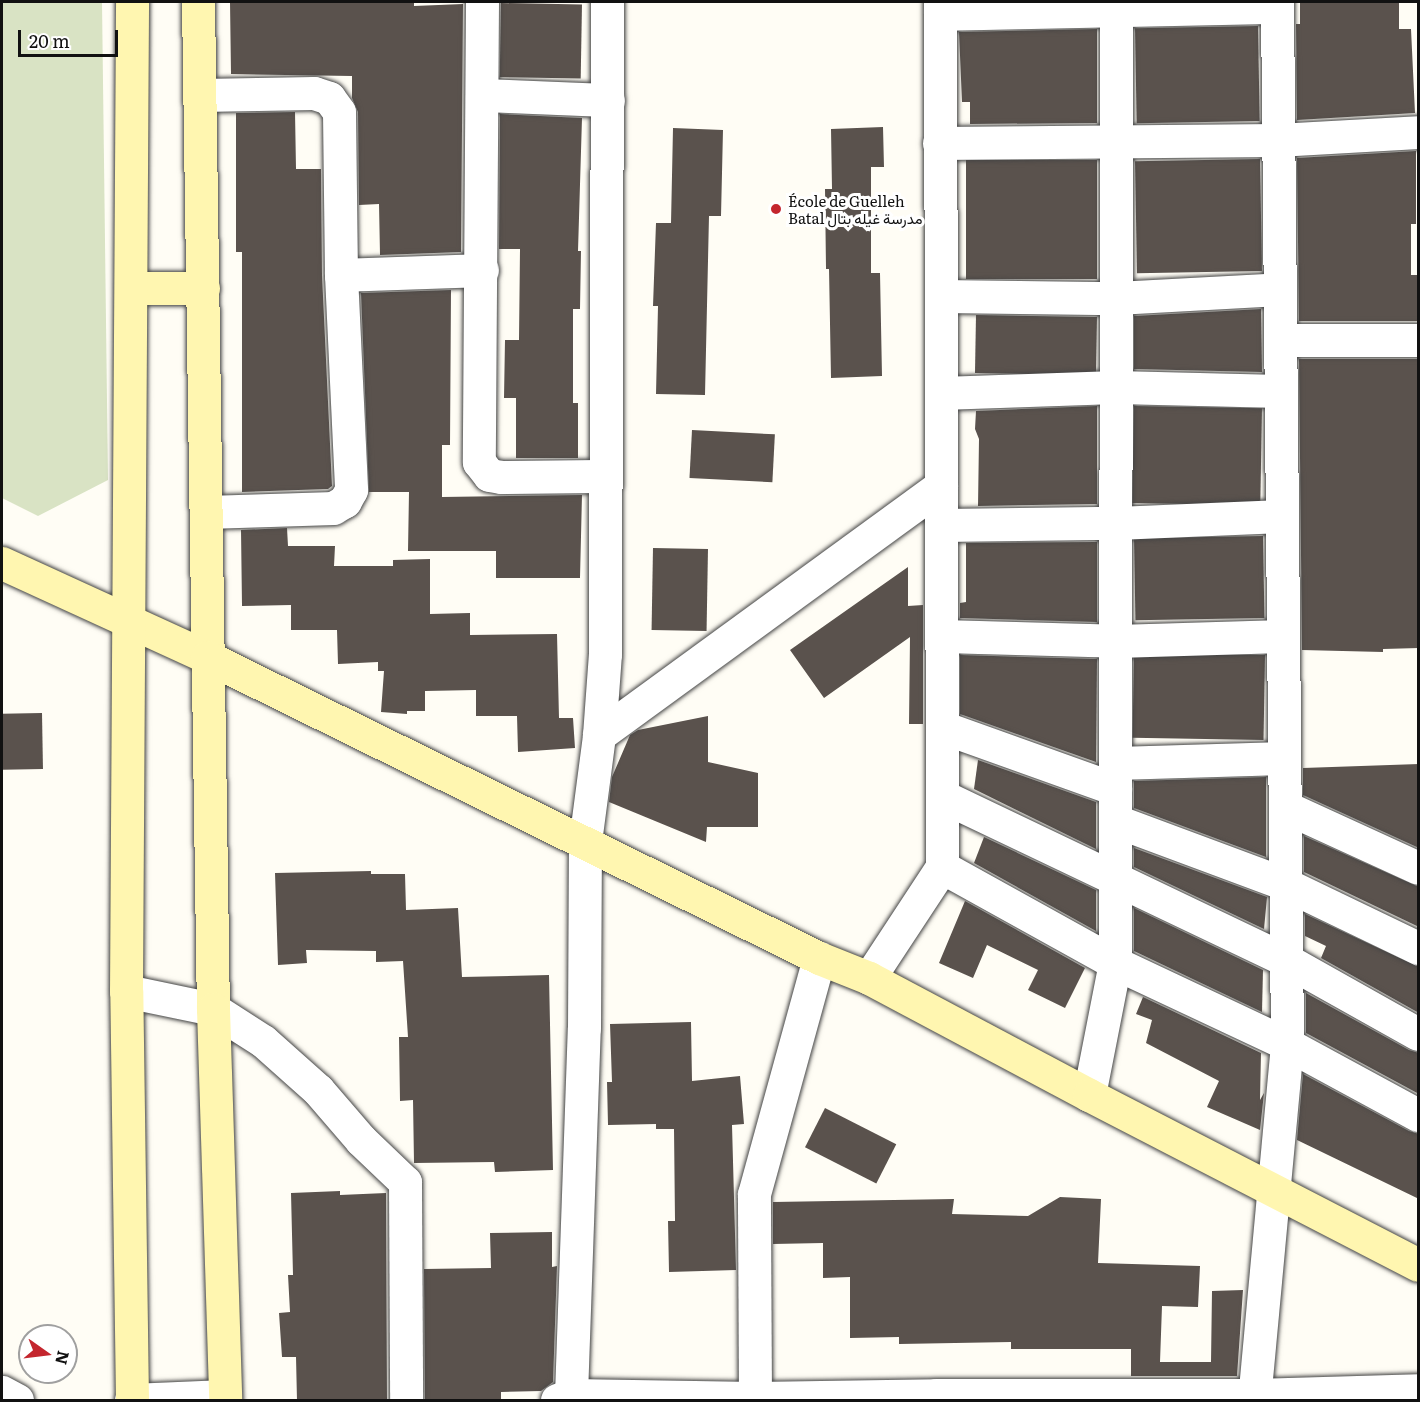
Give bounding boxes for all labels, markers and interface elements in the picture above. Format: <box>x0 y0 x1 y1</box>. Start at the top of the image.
scale bar <box>21 18 122 56</box>
text: 20 m <box>29 27 70 54</box>
place label: École de Guelleh Batal مدرسة غيله بتال <box>788 191 923 226</box>
marker: École de Guelleh Batal مدرسة غيله بتال <box>769 202 783 216</box>
north arrow <box>18 1324 78 1384</box>
text: N <box>50 1348 77 1367</box>

